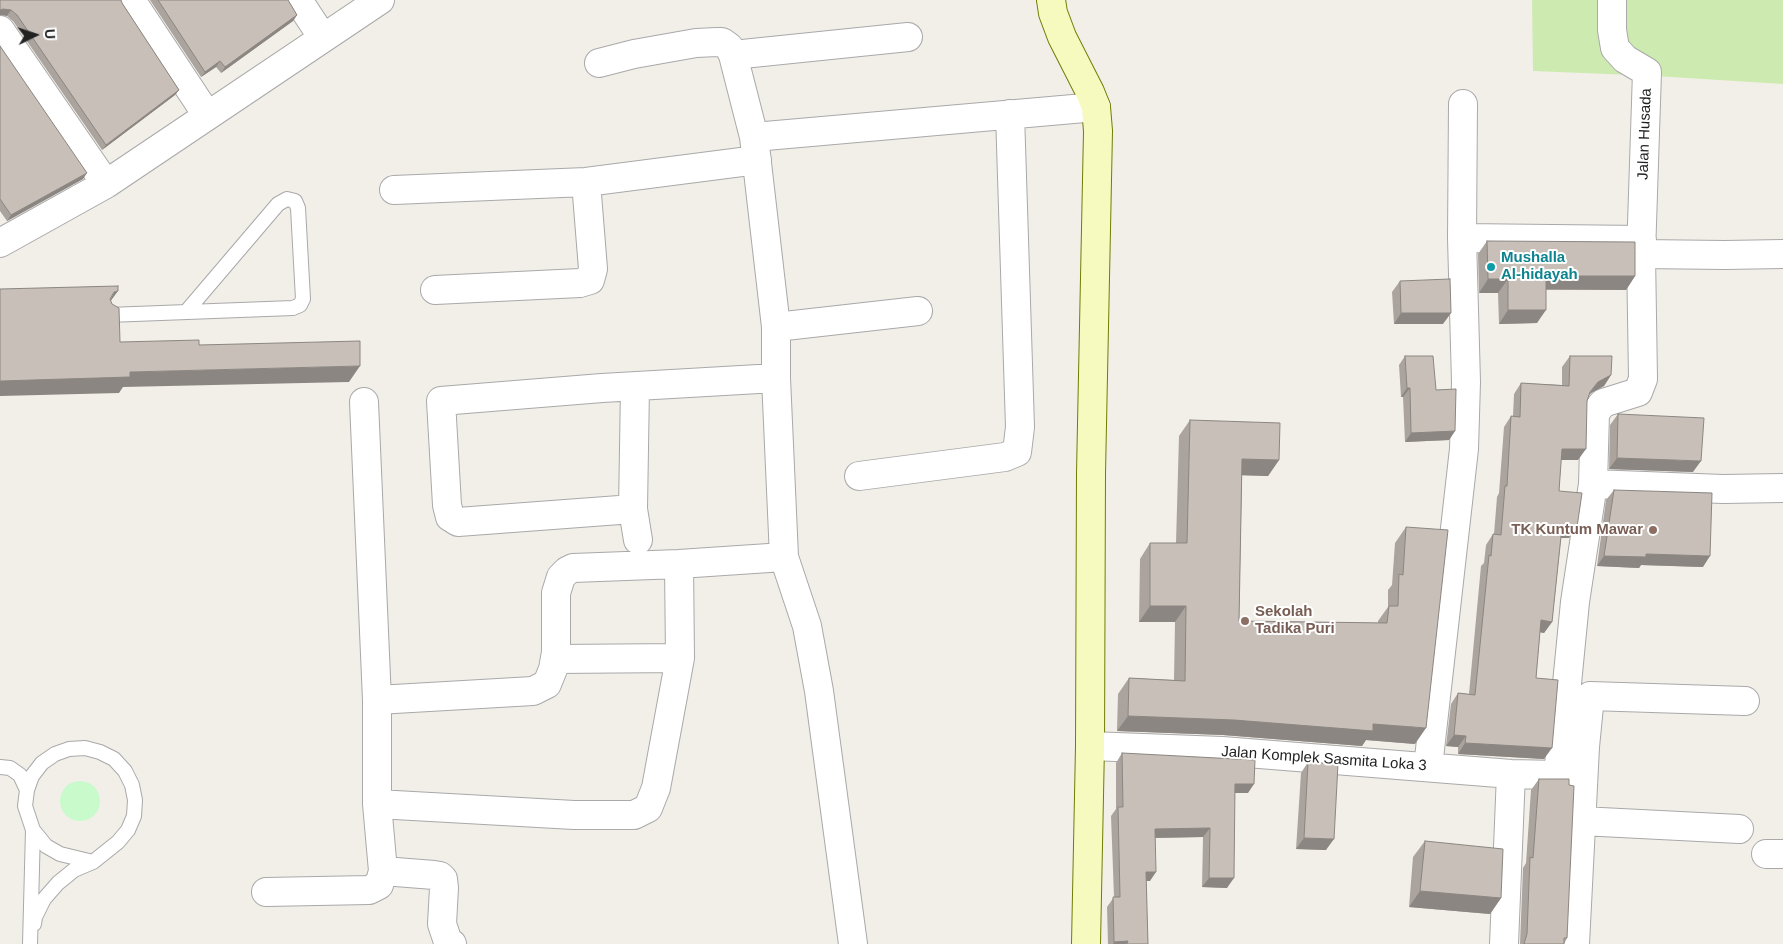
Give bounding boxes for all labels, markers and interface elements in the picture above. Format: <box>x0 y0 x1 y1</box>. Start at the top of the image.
north arrow <box>10 10 60 60</box>
text: U <box>42 28 58 40</box>
street label: Jalan Husada <box>1634 88 1656 180</box>
place label: Mushalla Al-hidayah <box>1501 249 1578 284</box>
marker: Mushalla Al-hidayah <box>1485 261 1497 273</box>
place label: TK Kuntum Mawar <box>1511 521 1643 539</box>
marker: TK Kuntum Mawar <box>1647 524 1659 536</box>
place label: Sekolah Tadika Puri <box>1255 603 1335 638</box>
marker: Sekolah Tadika Puri <box>1239 615 1251 627</box>
street label: Jalan Komplek Sasmita Loka 3 <box>1221 743 1427 775</box>

